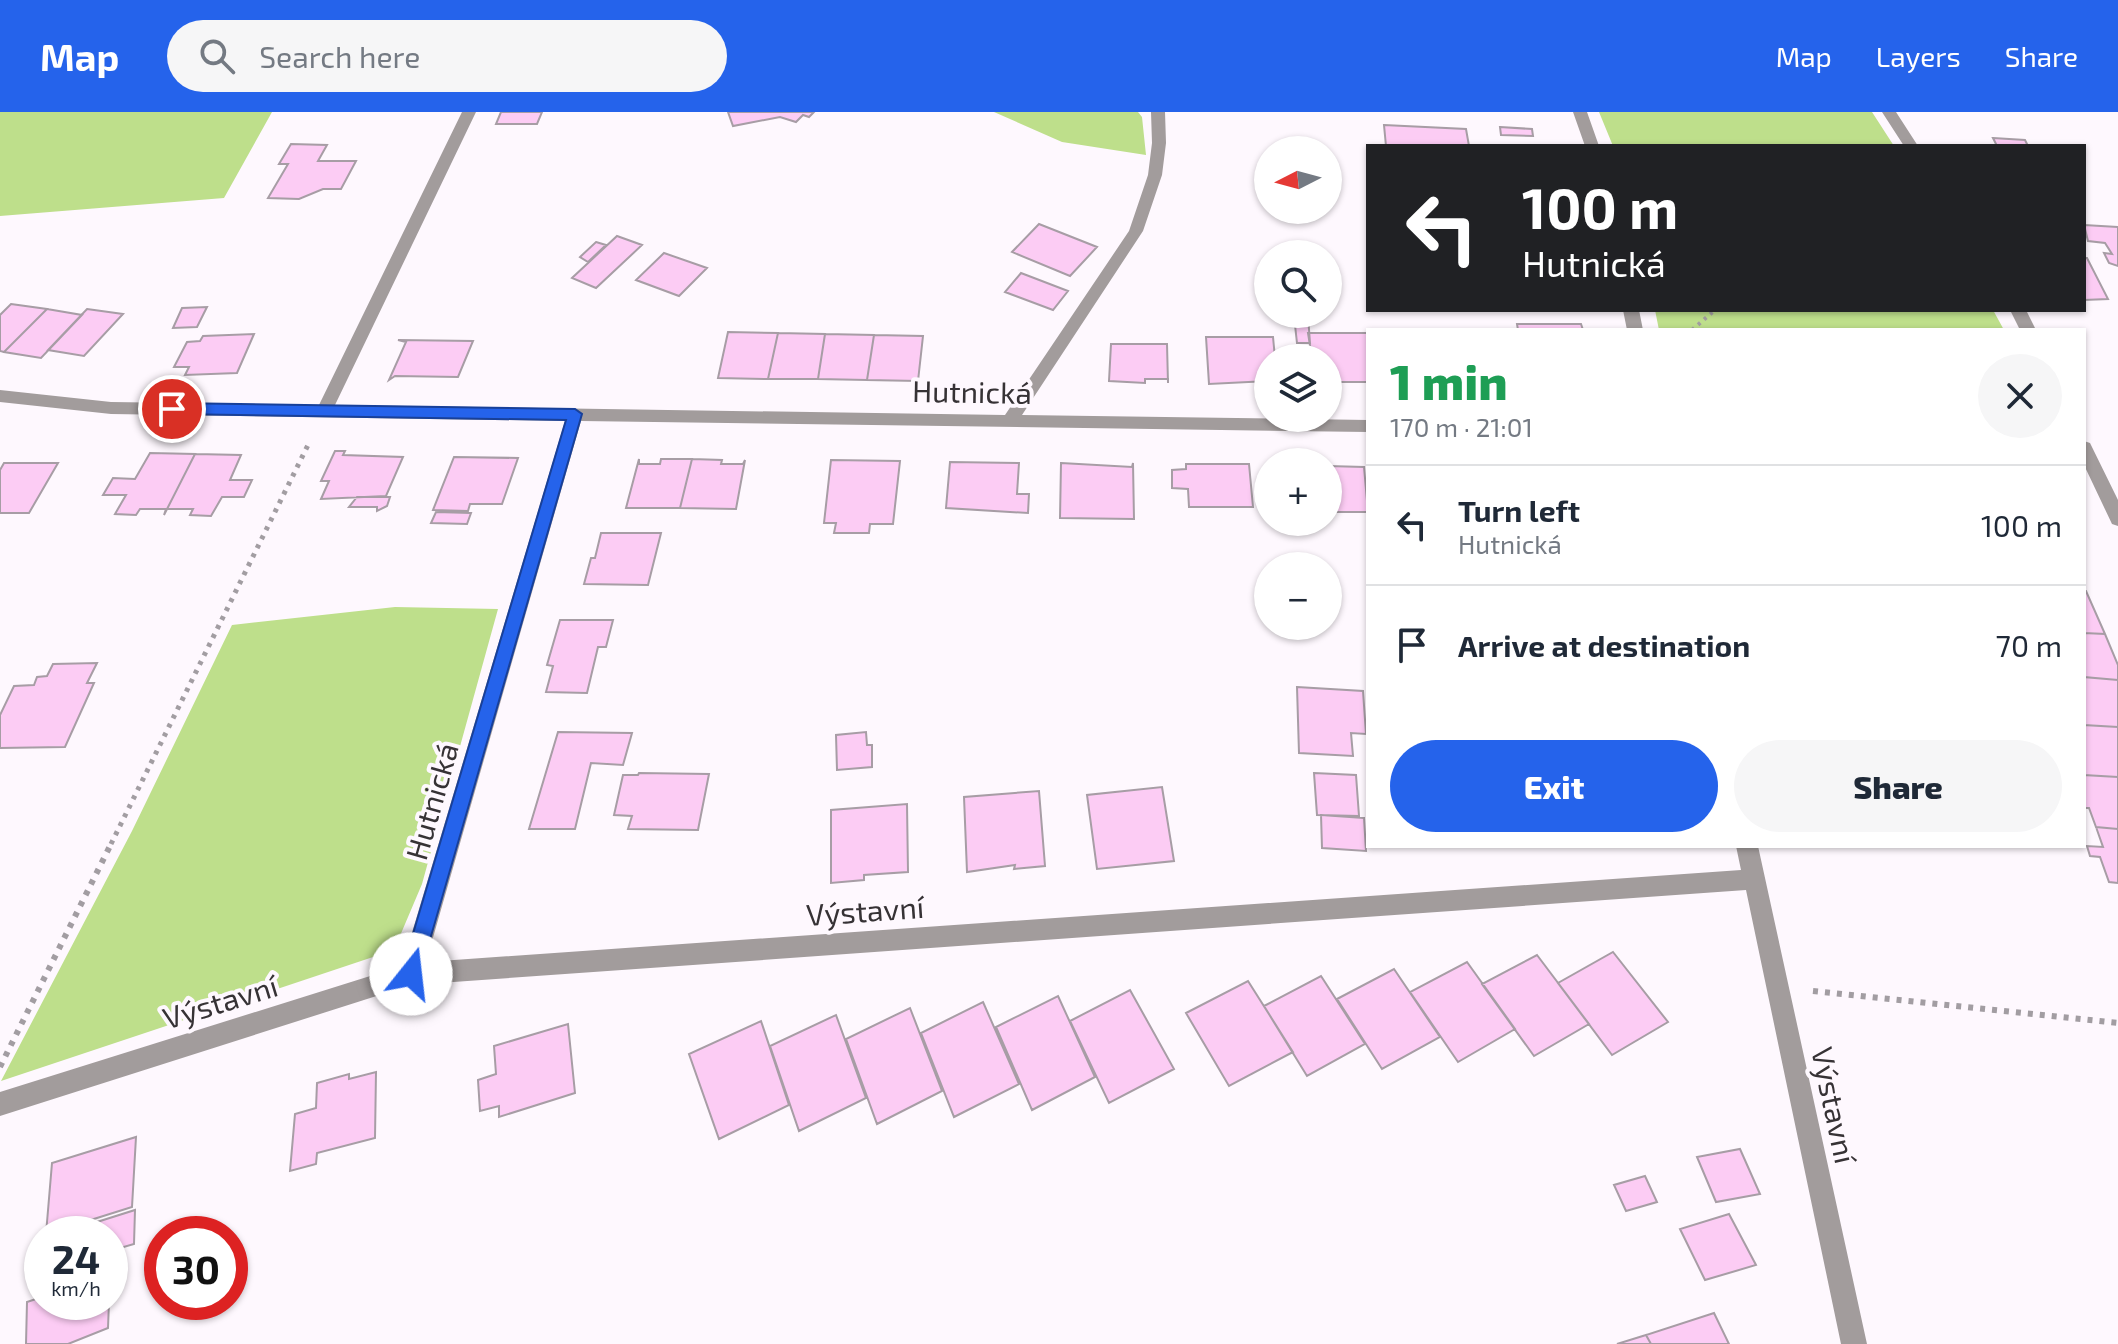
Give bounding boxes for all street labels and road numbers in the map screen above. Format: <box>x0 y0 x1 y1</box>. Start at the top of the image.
street label: Hutnická <box>912 372 1032 410</box>
street label: Hutnická <box>397 738 465 864</box>
street label: Výstavní <box>805 888 927 932</box>
street label: Výstavní <box>158 966 283 1035</box>
street label: Výstavní <box>1805 1044 1865 1168</box>

